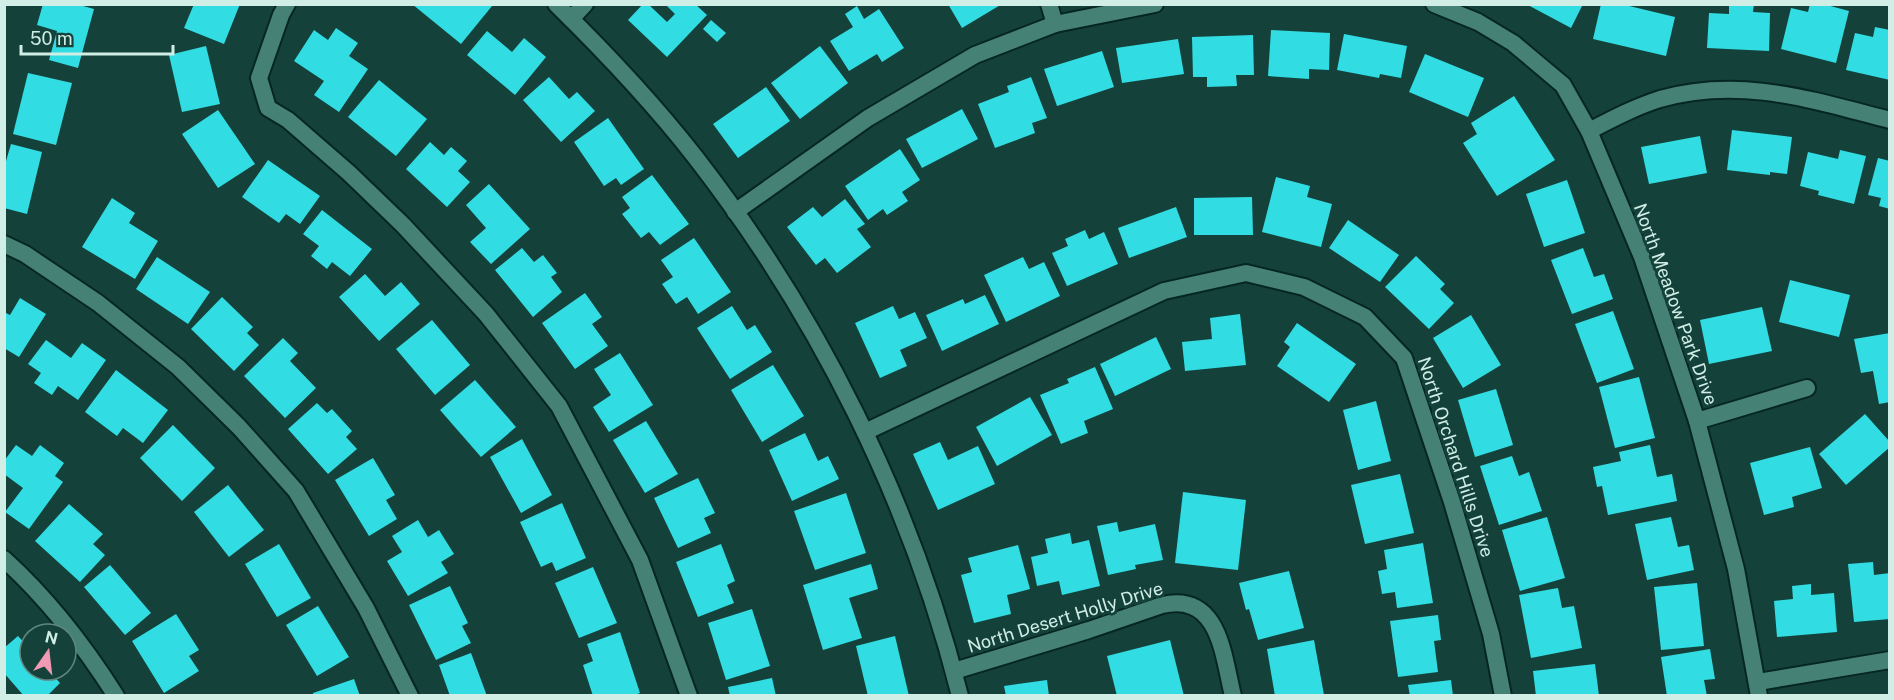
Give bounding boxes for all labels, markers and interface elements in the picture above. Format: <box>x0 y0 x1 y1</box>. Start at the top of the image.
scale bar <box>21 18 172 56</box>
text: 50 m <box>30 28 73 49</box>
street label: North Meadow Park Drive <box>1630 200 1722 408</box>
street label: North Orchard Hills Drive <box>1414 354 1498 560</box>
street label: North Desert Holly Drive <box>965 577 1165 657</box>
north arrow <box>18 622 78 682</box>
text: N <box>43 627 60 649</box>

